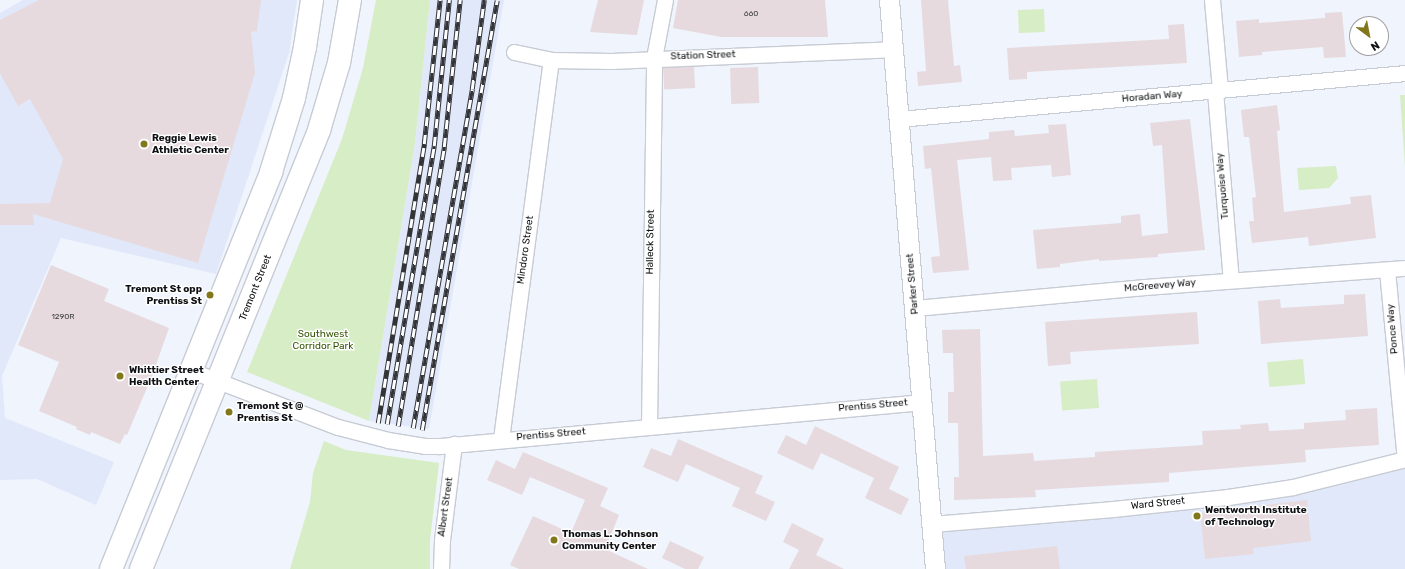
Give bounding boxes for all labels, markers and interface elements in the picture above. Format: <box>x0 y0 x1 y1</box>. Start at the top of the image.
house number: 660 <box>744 9 758 19</box>
north arrow <box>1349 16 1389 56</box>
text: N <box>1368 38 1382 53</box>
street label: Station Street <box>670 49 736 63</box>
street label: Horadan Way <box>1121 88 1183 106</box>
place label: Reggie Lewis Athletic Center <box>152 132 229 156</box>
marker: Reggie Lewis Athletic Center <box>139 139 149 149</box>
street label: Turquoise Way <box>1214 152 1232 220</box>
street label: Halleck Street <box>644 209 658 275</box>
street label: Mindoro Street <box>515 215 537 285</box>
street label: Tremont Street <box>237 253 275 323</box>
street label: Parker Street <box>904 253 922 315</box>
street label: McGreevey Way <box>1123 277 1197 295</box>
place label: Tremont St opp Prentiss St <box>125 283 202 306</box>
marker: Tremont St opp Prentiss St <box>205 290 215 300</box>
street label: Ponce Way <box>1385 303 1401 355</box>
house number: 1290R <box>51 312 75 322</box>
park label: Southwest Corridor Park <box>292 328 354 352</box>
place label: Whittier Street Health Center <box>129 364 204 388</box>
marker: Whittier Street Health Center <box>114 370 126 382</box>
street label: Prentiss Street <box>838 397 908 415</box>
place label: Tremont St @ Prentiss St <box>237 400 304 424</box>
marker: Tremont St @ Prentiss St <box>224 407 234 417</box>
street label: Prentiss Street <box>516 426 586 444</box>
street label: Albert Street <box>436 477 456 537</box>
street label: Ward Street <box>1130 495 1186 513</box>
place label: Wentworth Institute of Technology <box>1205 504 1307 528</box>
marker: Wentworth Institute of Technology <box>1192 511 1202 521</box>
place label: Thomas L. Johnson Community Center <box>562 528 658 552</box>
marker: Thomas L. Johnson Community Center <box>549 535 559 545</box>

